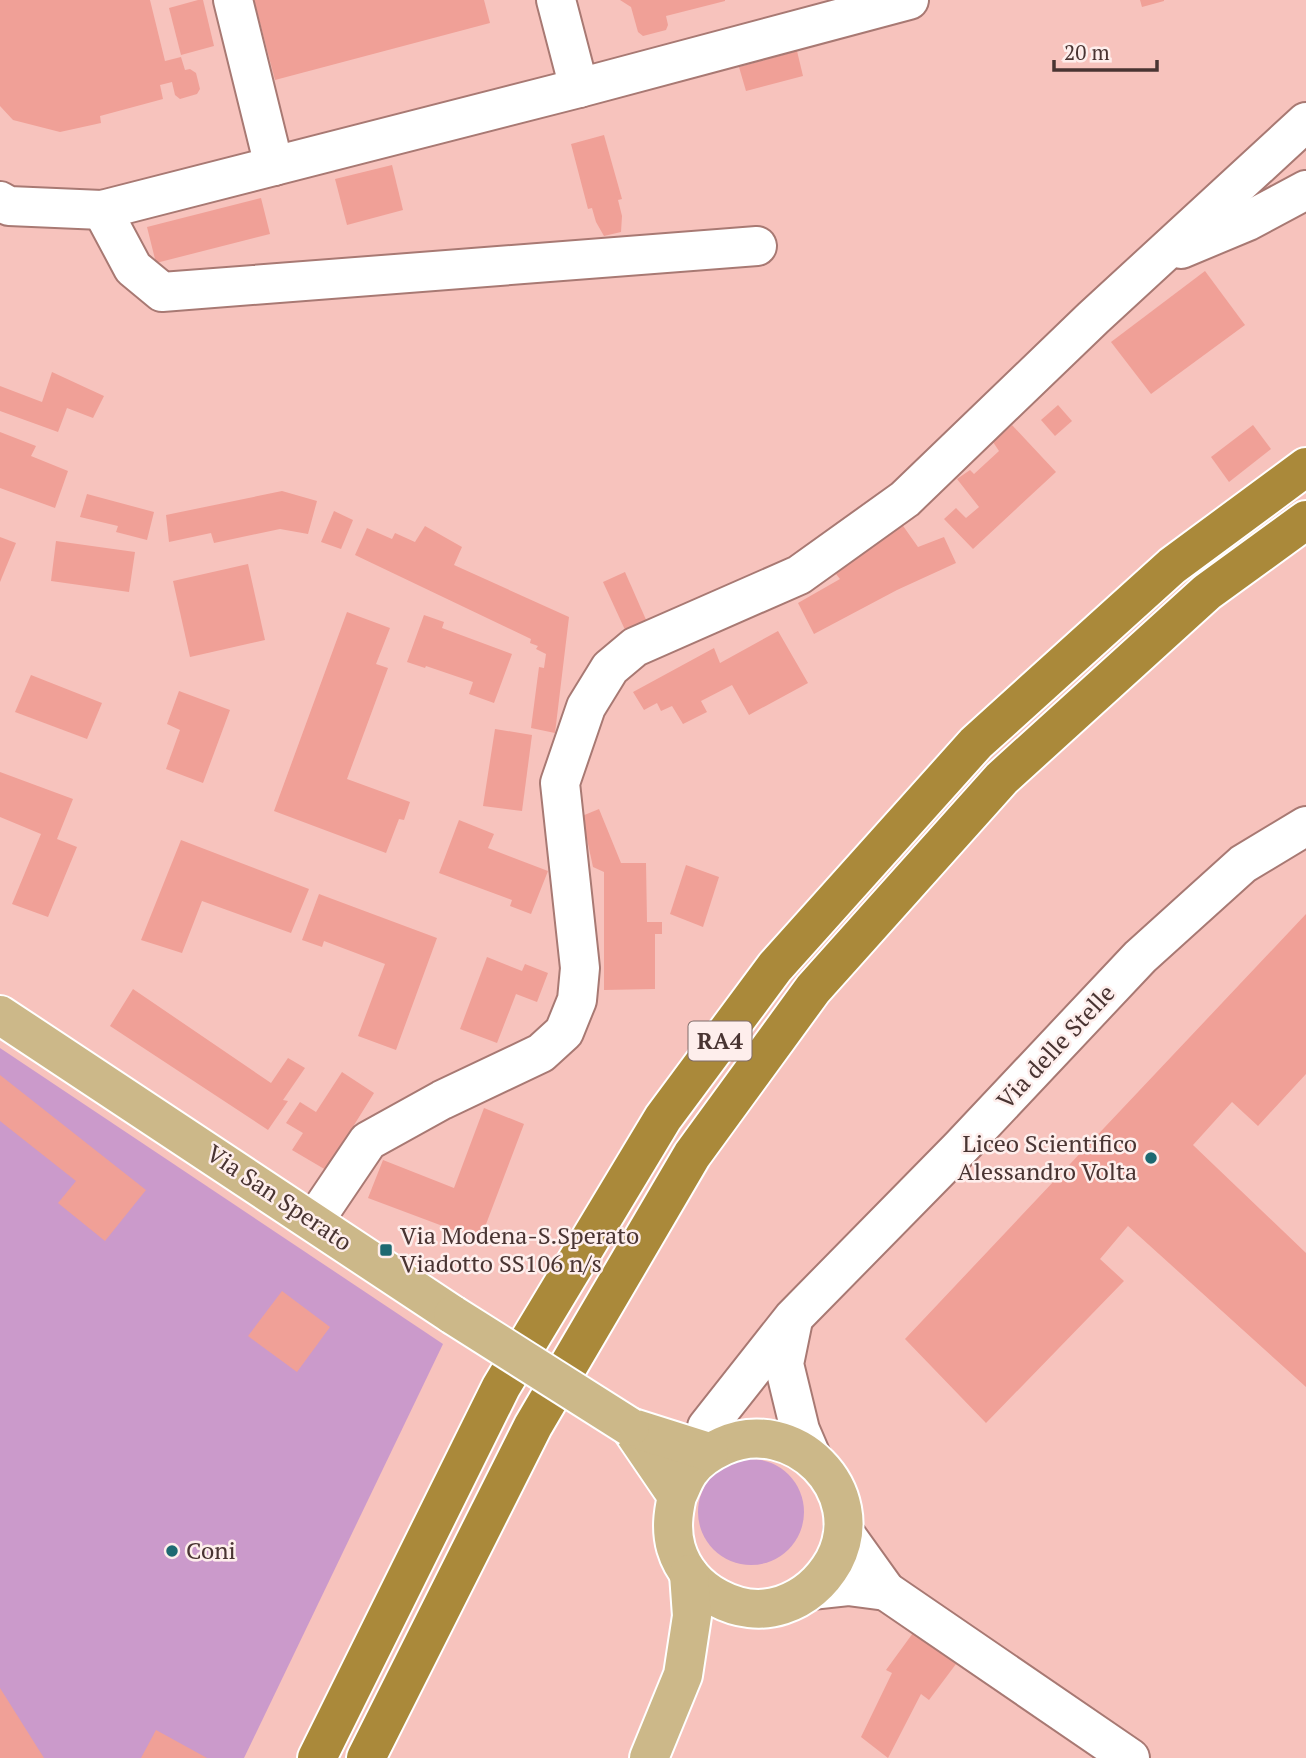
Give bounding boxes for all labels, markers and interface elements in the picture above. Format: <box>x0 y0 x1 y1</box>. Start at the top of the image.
scale bar <box>1054 28 1157 72</box>
text: 20 m <box>1064 38 1110 66</box>
street label: Via delle Stelle <box>989 977 1121 1116</box>
road number: RA4 <box>688 1022 752 1060</box>
place label: Liceo Scientifico Alessandro Volta <box>957 1127 1137 1187</box>
street label: Via San Sperato <box>201 1137 358 1258</box>
marker: Liceo Scientifico Alessandro Volta <box>1143 1150 1159 1166</box>
place label: Via Modena-S.Sperato Viadotto SS106 n/s <box>400 1219 639 1279</box>
marker: Via Modena-S.Sperato Viadotto SS106 n/s <box>378 1242 394 1258</box>
place label: Coni <box>186 1534 236 1566</box>
marker: Coni <box>164 1543 180 1559</box>

